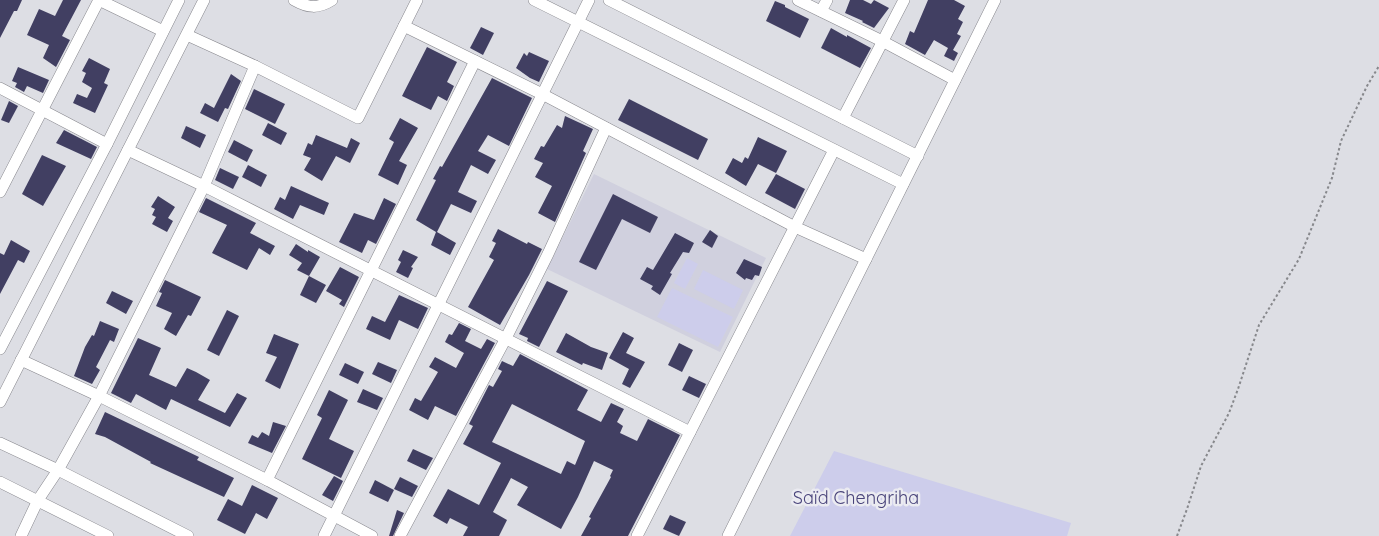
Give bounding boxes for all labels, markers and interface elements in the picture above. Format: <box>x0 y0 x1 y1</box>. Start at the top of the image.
park label: Saïd Chengriha <box>793 486 919 509</box>

